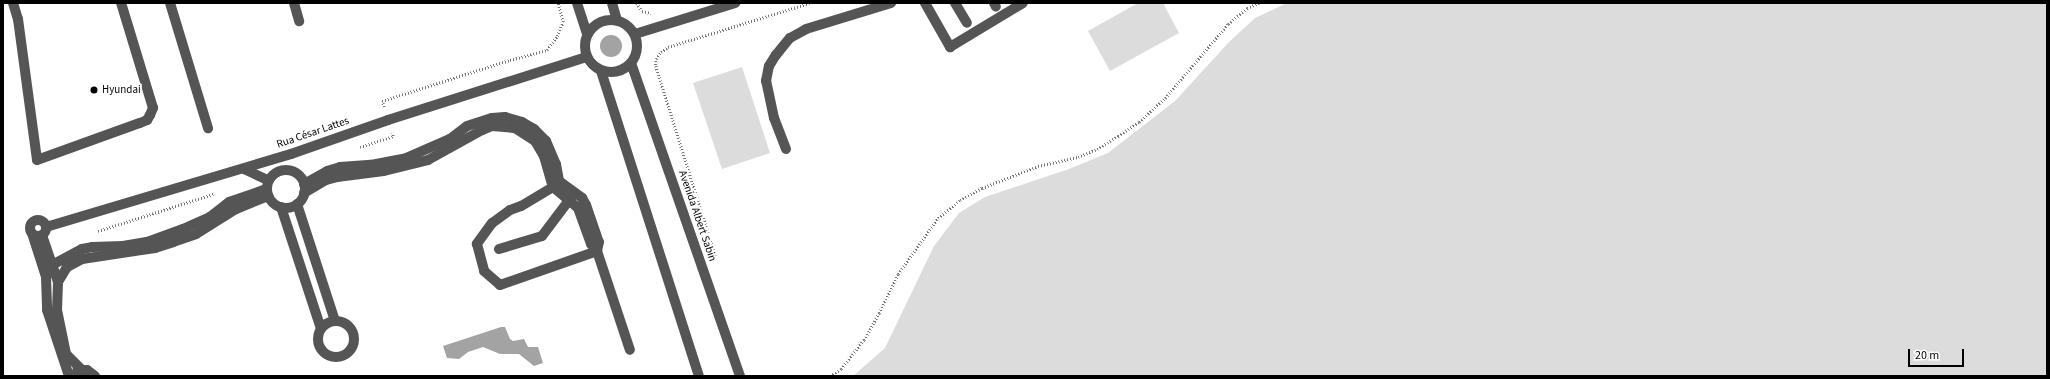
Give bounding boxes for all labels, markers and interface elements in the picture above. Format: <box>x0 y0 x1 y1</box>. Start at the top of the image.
place label: Hyundai <box>102 83 141 97</box>
marker: Hyundai <box>89 85 99 95</box>
street label: Rua César Lattes <box>275 114 351 152</box>
street label: Avenida Albert Sabin <box>675 169 719 263</box>
scale bar <box>1910 341 1966 367</box>
text: 20 m <box>1915 347 1939 364</box>

